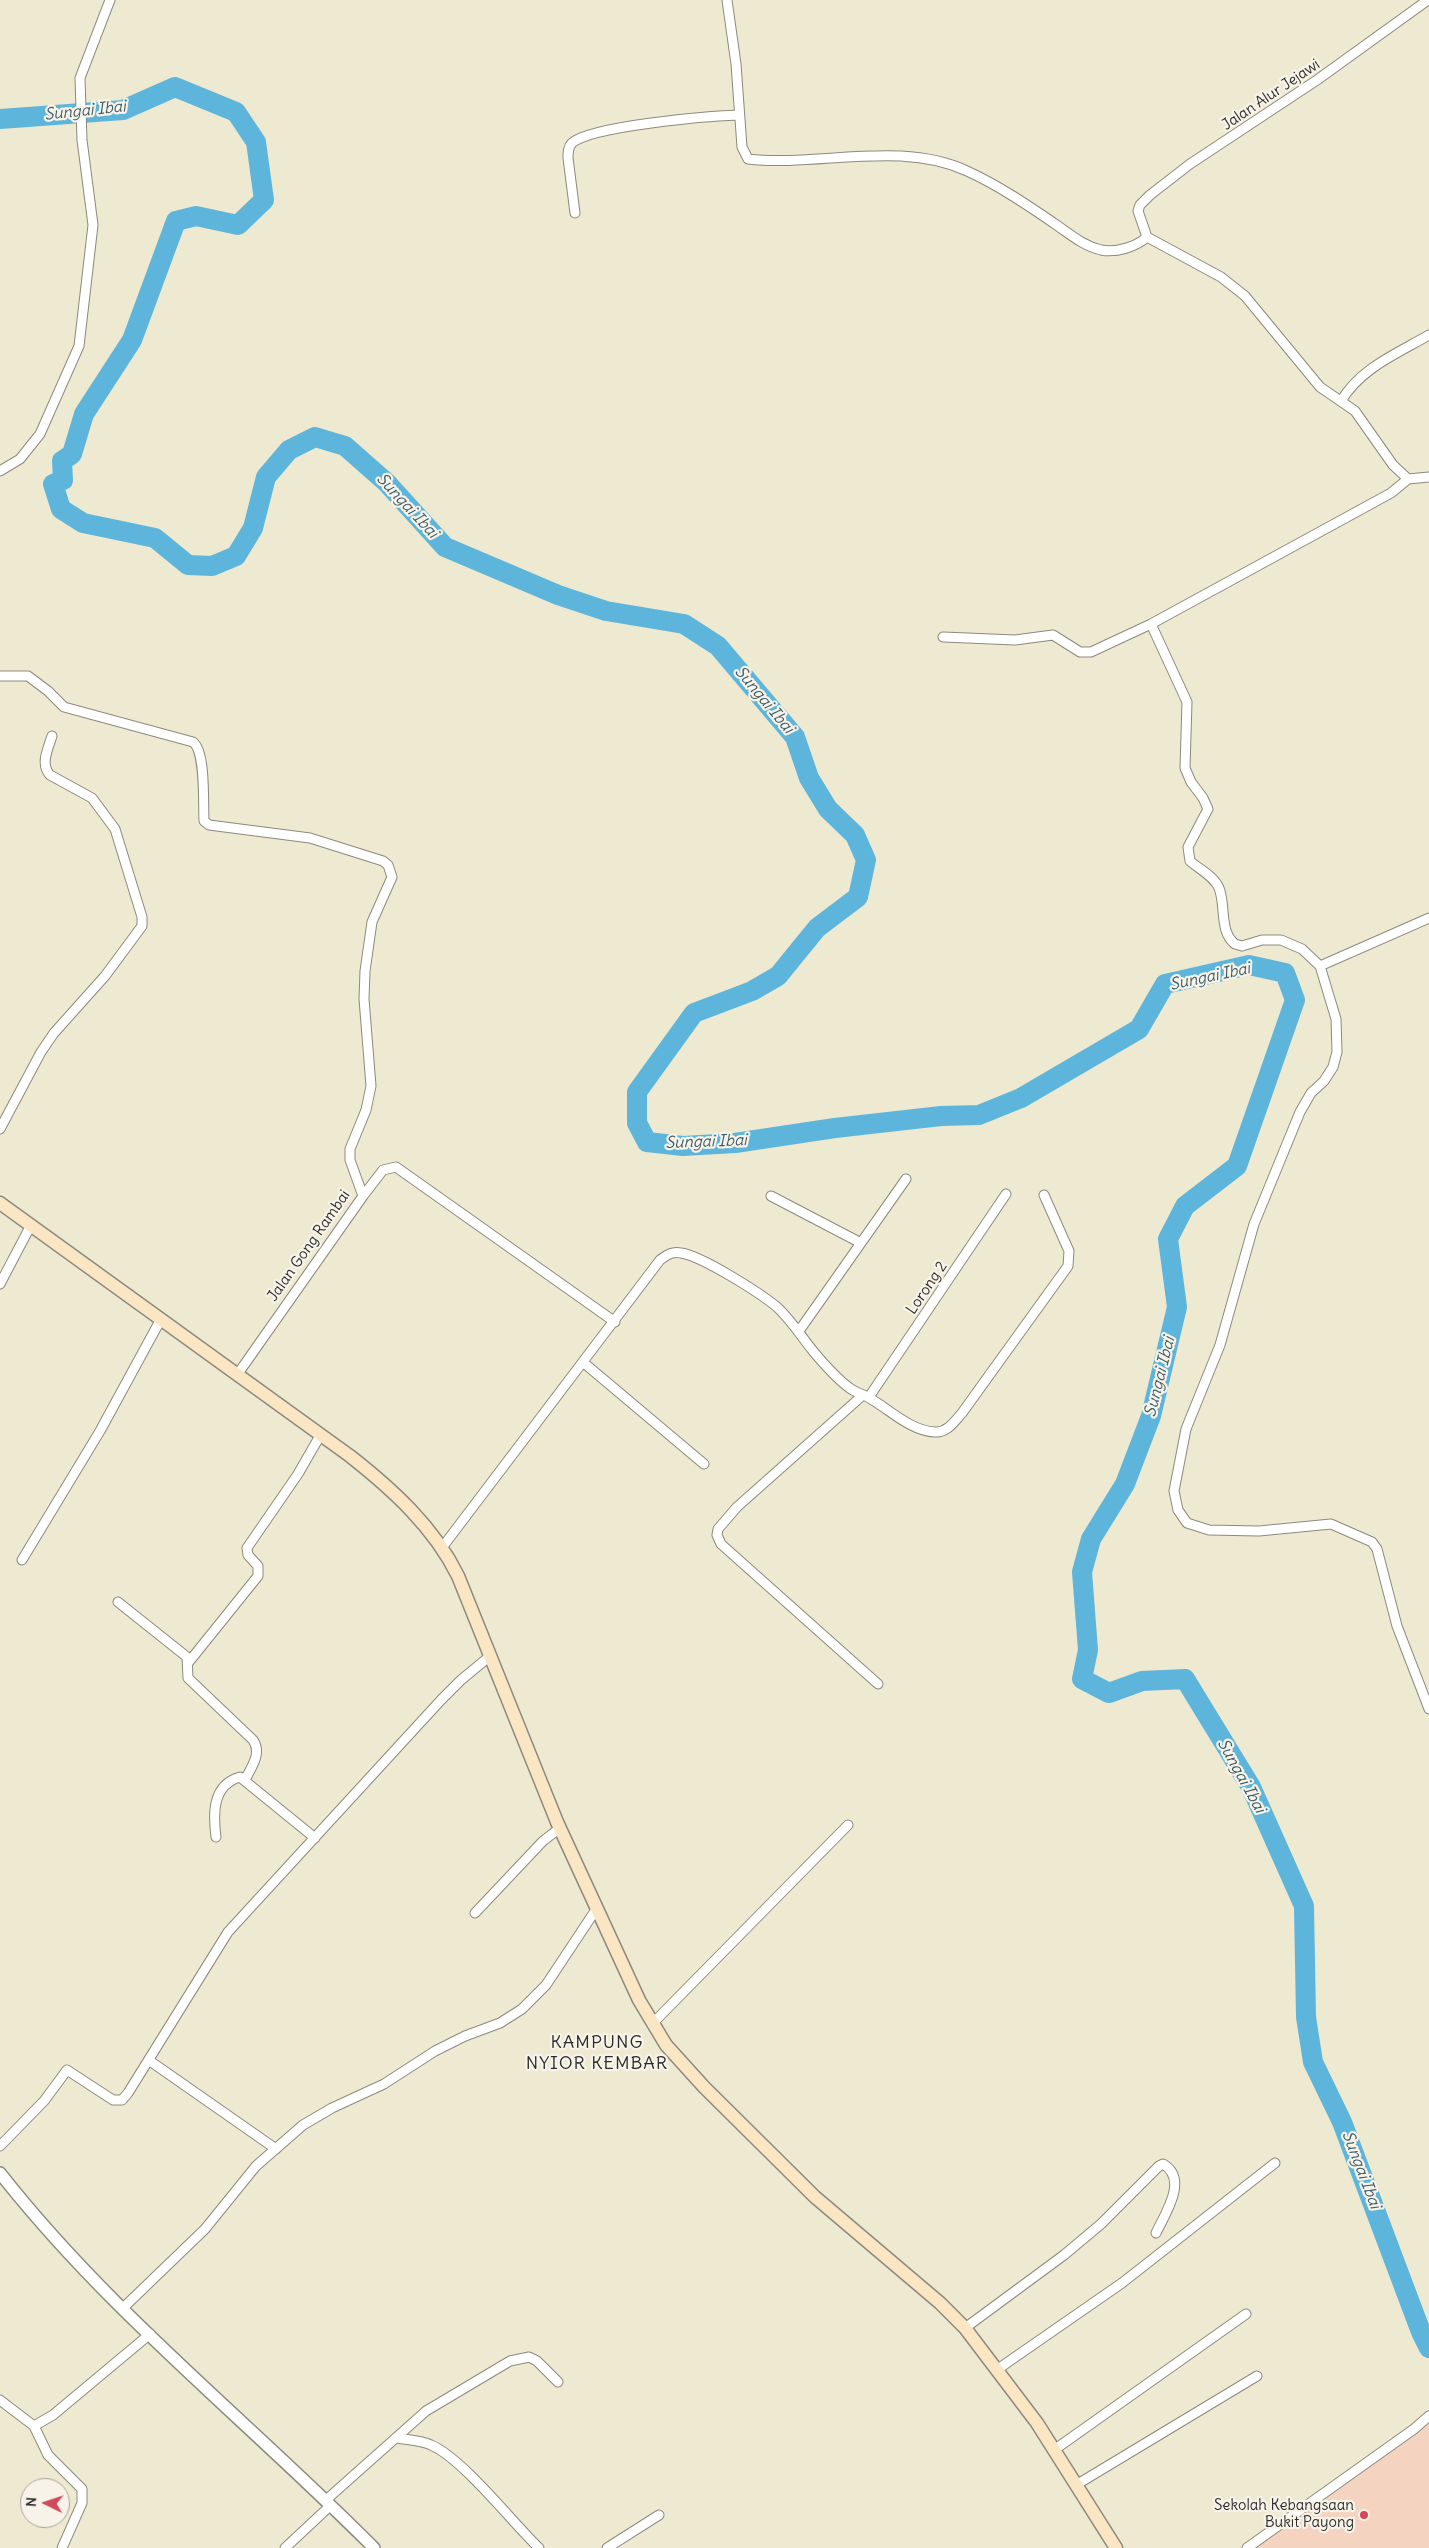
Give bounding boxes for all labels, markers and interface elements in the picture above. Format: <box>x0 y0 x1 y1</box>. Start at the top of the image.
street label: Jalan Alur Jejawi <box>1218 56 1324 134</box>
water label: Sungai Ibai <box>43 97 127 125</box>
water label: Sungai Ibai <box>372 470 442 542</box>
water label: Sungai Ibai <box>730 663 798 737</box>
water label: Sungai Ibai <box>1168 959 1252 995</box>
water label: Sungai Ibai <box>665 1131 747 1153</box>
street label: Jalan Gong Rambai <box>264 1187 354 1305</box>
street label: Lorong 2 <box>903 1258 951 1318</box>
water label: Sungai Ibai <box>1141 1335 1179 1419</box>
water label: Sungai Ibai <box>1213 1736 1269 1816</box>
district label: KAMPUNG NYIOR KEMBAR <box>524 2032 670 2074</box>
water label: Sungai Ibai <box>1337 2129 1385 2211</box>
north arrow <box>20 2478 70 2528</box>
text: N <box>22 2497 40 2507</box>
place label: Sekolah Kebangsaan Bukit Payong <box>1214 2497 1354 2532</box>
marker: Sekolah Kebangsaan Bukit Payong <box>1358 2509 1370 2521</box>

